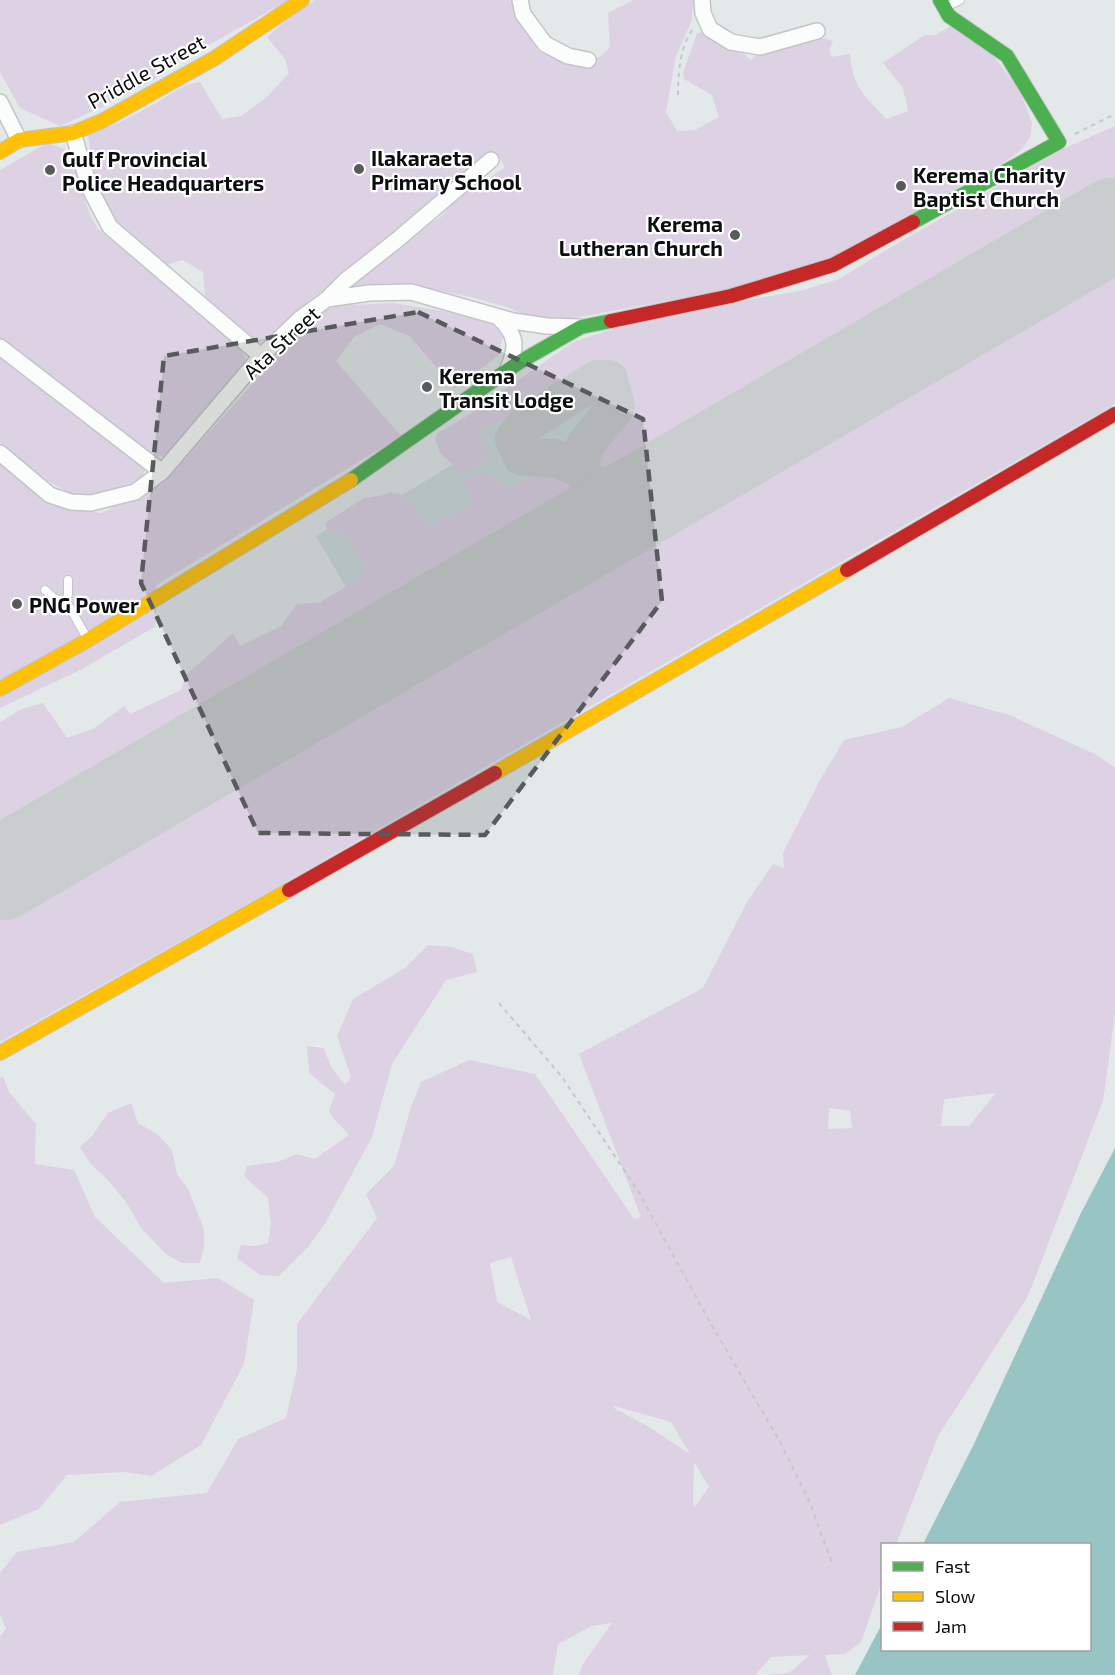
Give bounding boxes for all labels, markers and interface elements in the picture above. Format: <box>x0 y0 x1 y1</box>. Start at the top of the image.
street label: Priddle Street <box>83 28 209 114</box>
place label: Ilakaraeta Primary School <box>371 145 522 195</box>
place label: Gulf Provincial Police Headquarters <box>62 146 264 195</box>
marker: Ilakaraeta Primary School <box>352 162 366 176</box>
place label: Kerema Charity Baptist Church <box>913 162 1066 211</box>
marker: Gulf Provincial Police Headquarters <box>43 163 57 177</box>
marker: Kerema Charity Baptist Church <box>894 179 908 193</box>
place label: Kerema Lutheran Church <box>559 211 723 260</box>
marker: Kerema Lutheran Church <box>728 228 742 242</box>
street label: Ata Street <box>238 300 324 384</box>
place label: Kerema Transit Lodge <box>439 363 574 412</box>
marker: Kerema Transit Lodge <box>420 380 434 394</box>
place label: PNG Power <box>29 592 139 617</box>
marker: PNG Power <box>10 597 24 611</box>
legend <box>881 1543 1091 1651</box>
text: Fast <box>935 1555 970 1577</box>
text: Slow <box>935 1585 976 1607</box>
text: Jam <box>935 1615 967 1637</box>

